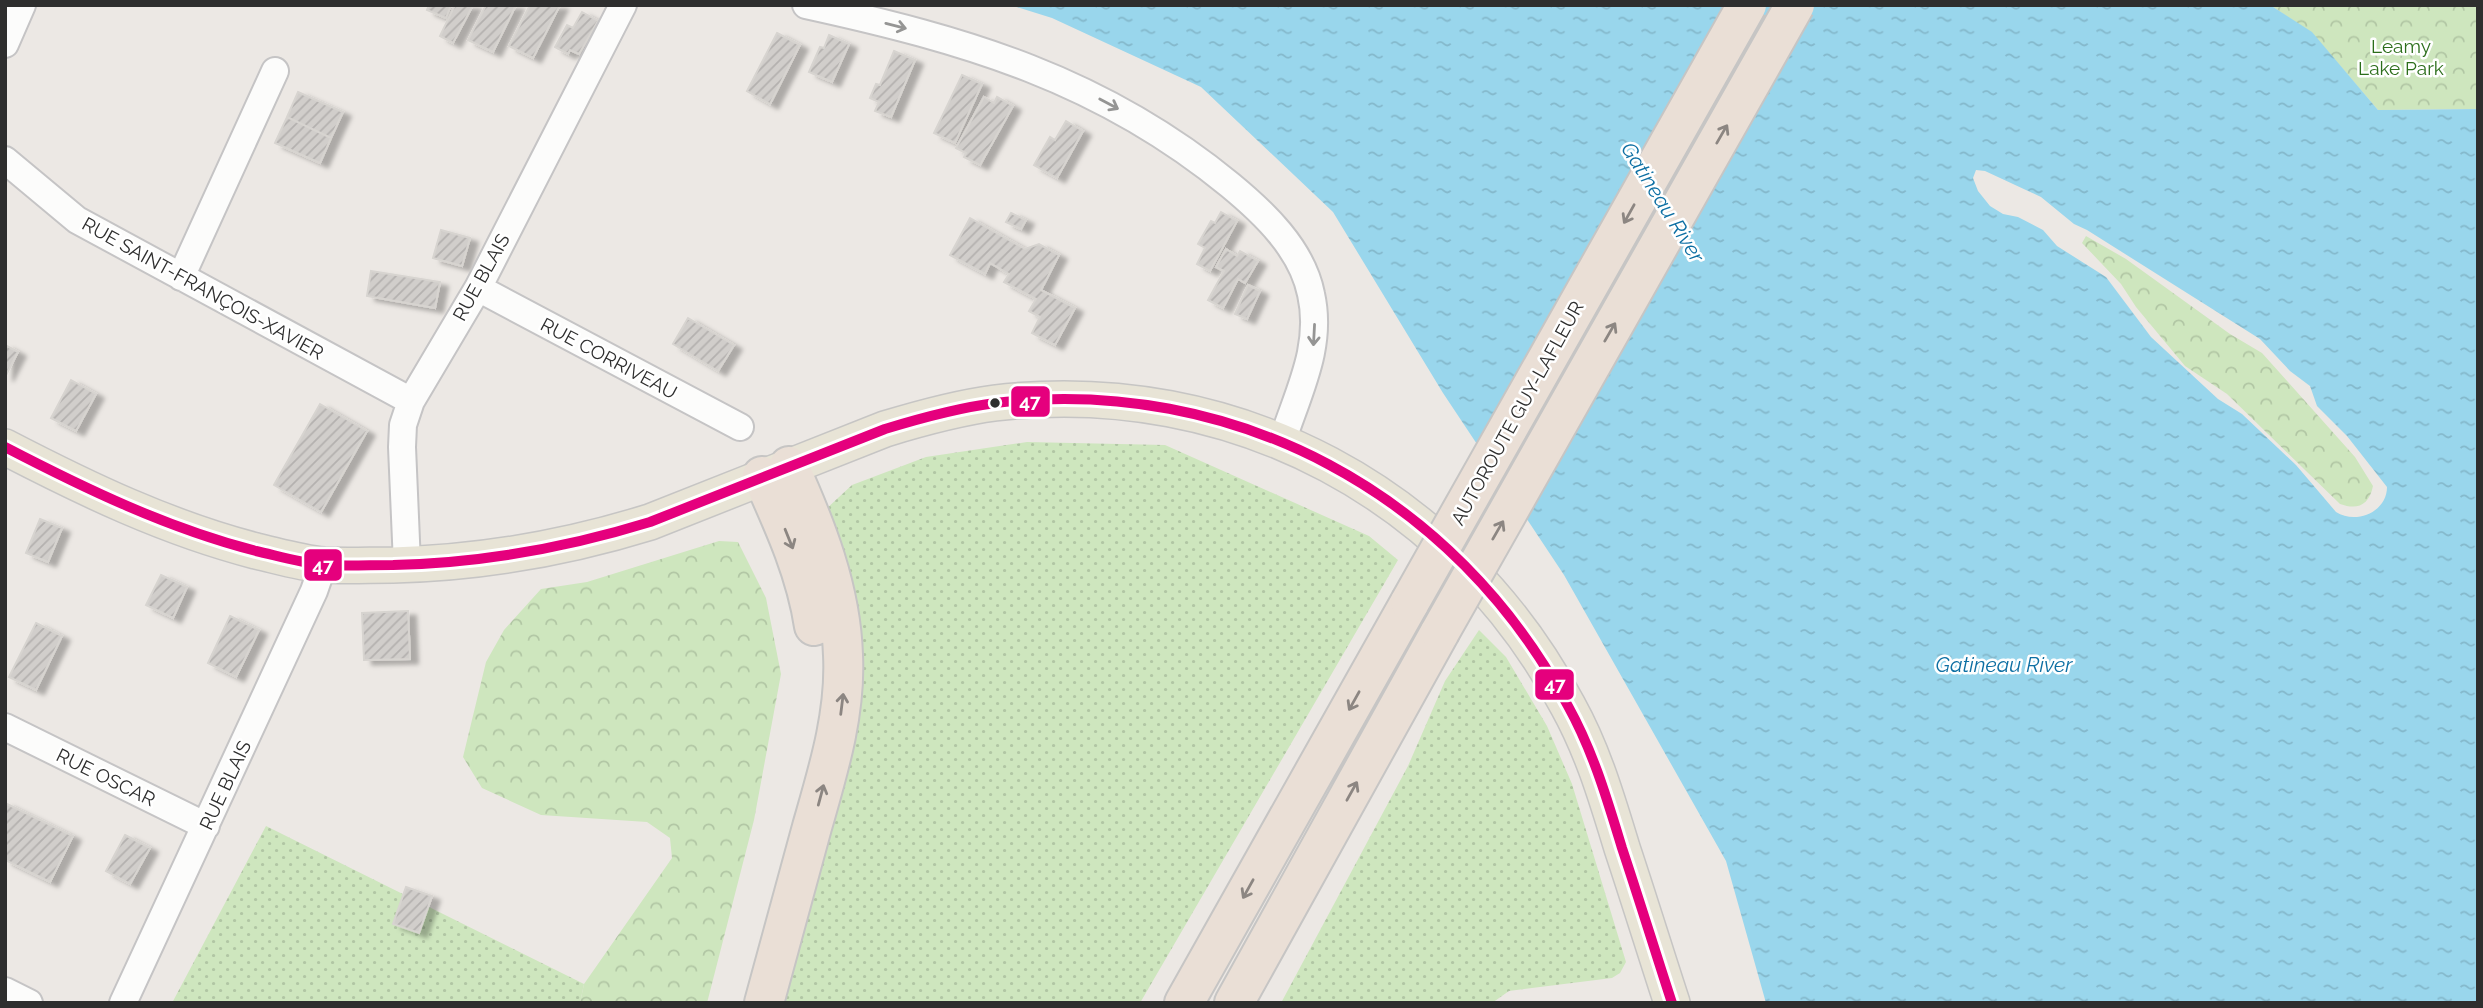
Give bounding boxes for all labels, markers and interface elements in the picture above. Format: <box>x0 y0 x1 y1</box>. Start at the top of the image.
one-way arrow <box>884 20 907 33</box>
park label: Leamy Lake Park <box>2358 35 2444 79</box>
one-way arrow <box>1098 98 1119 112</box>
one-way arrow <box>1715 124 1729 144</box>
water label: Gatineau River <box>1616 137 1710 267</box>
one-way arrow <box>1622 203 1635 224</box>
street label: RUE SAINT-FRANÇOIS-XAVIER <box>79 212 327 364</box>
street label: RUE BLAIS <box>448 230 514 324</box>
street label: AUTOROUTE GUY-LAFLEUR <box>1446 297 1588 529</box>
street label: RUE CORRIVEAU <box>537 313 681 403</box>
one-way arrow <box>1603 322 1617 342</box>
one-way arrow <box>1307 323 1320 346</box>
line badge: 47 <box>1010 385 1051 418</box>
text: 47 <box>1019 390 1041 412</box>
unlabelled marker <box>988 396 1002 410</box>
one-way arrow <box>1491 520 1505 540</box>
one-way arrow <box>783 528 796 549</box>
line badge: 47 <box>303 548 343 582</box>
text: 47 <box>312 554 334 576</box>
water label: Gatineau River <box>1936 652 2073 677</box>
line badge: 47 <box>1534 668 1575 701</box>
text: 47 <box>1544 673 1566 695</box>
one-way arrow <box>1347 691 1361 711</box>
one-way arrow <box>835 693 848 716</box>
street label: RUE BLAIS <box>195 737 255 833</box>
street label: RUE OSCAR <box>53 744 159 810</box>
one-way arrow <box>1345 781 1359 801</box>
one-way arrow <box>815 784 828 806</box>
one-way arrow <box>1241 879 1255 899</box>

